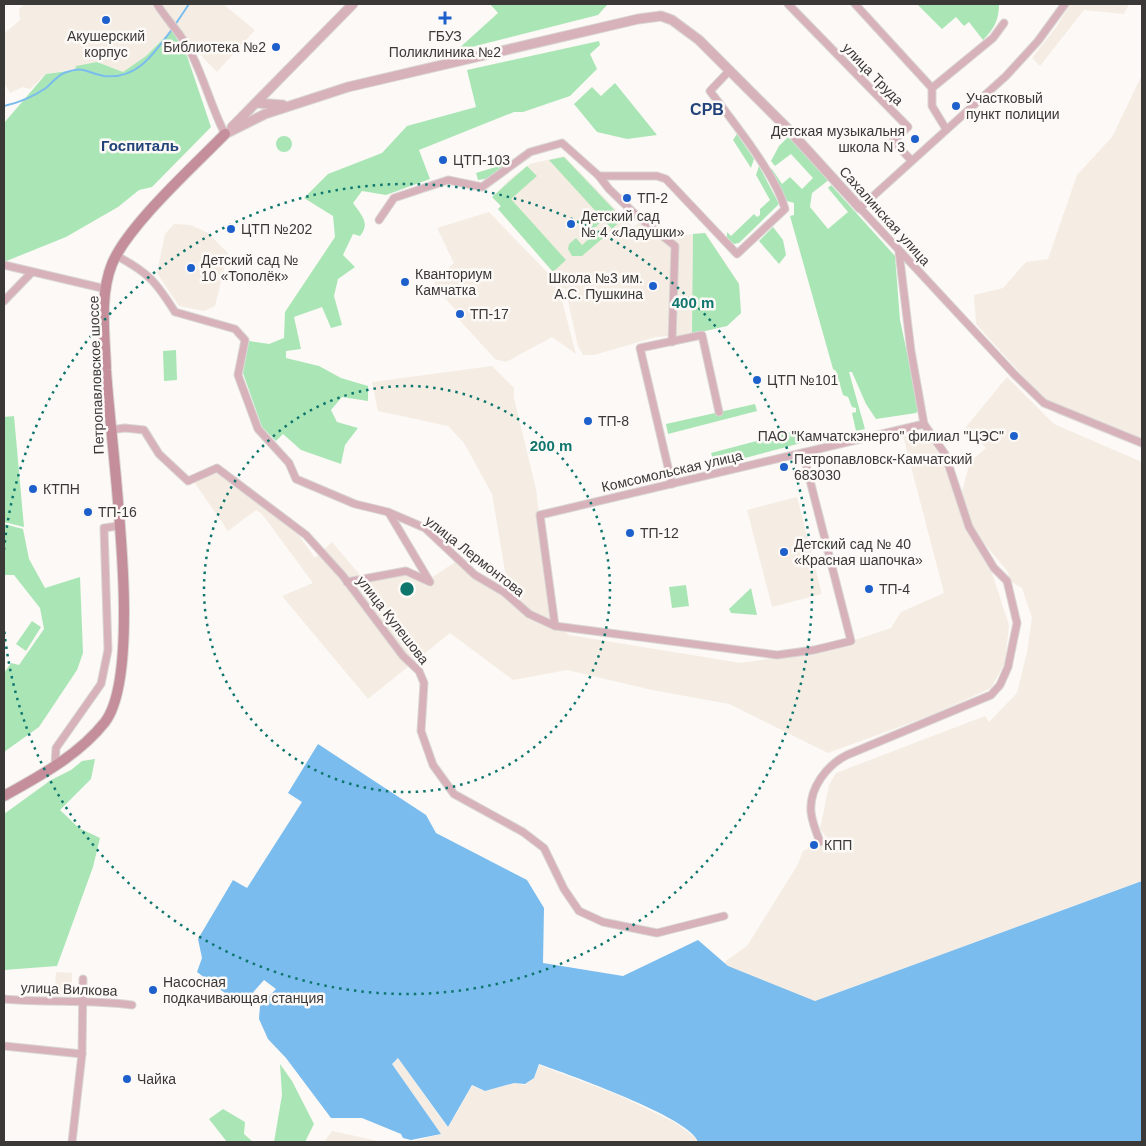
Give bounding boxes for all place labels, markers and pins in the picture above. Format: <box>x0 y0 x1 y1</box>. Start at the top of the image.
marker: ГБУЗ Поликлиника №2 <box>438 11 452 25</box>
marker: Акушерский корпус <box>100 14 112 26</box>
place label: Акушерский корпус <box>67 28 145 60</box>
place label: ГБУЗ Поликлиника №2 <box>389 28 501 60</box>
place label: Библиотека №2 <box>163 39 266 55</box>
marker: Библиотека №2 <box>270 41 282 53</box>
place label: Участковый пункт полиции <box>966 90 1060 122</box>
marker: Участковый пункт полиции <box>950 100 962 112</box>
place label: Детская музыкальня школа N 3 <box>771 123 905 155</box>
marker: Детская музыкальня школа N 3 <box>909 133 921 145</box>
place label: ЦТП-103 <box>453 152 510 168</box>
marker: ЦТП-103 <box>437 154 449 166</box>
place label: ТП-2 <box>637 190 668 206</box>
marker: ТП-2 <box>621 192 633 204</box>
place label: Детский сад № 4 «Ладушки» <box>581 208 685 240</box>
marker: Детский сад № 4 «Ладушки» <box>565 218 577 230</box>
place label: ЦТП №202 <box>241 221 312 237</box>
marker: ЦТП №202 <box>225 223 237 235</box>
place label: Детский сад № 10 «Тополёк» <box>201 252 299 284</box>
marker: Детский сад № 10 «Тополёк» <box>185 262 197 274</box>
place label: Кванториум Камчатка <box>415 266 492 298</box>
place label: Школа №3 им. А.С. Пушкина <box>549 270 643 302</box>
marker: Кванториум Камчатка <box>399 276 411 288</box>
marker: Школа №3 им. А.С. Пушкина <box>647 280 659 292</box>
place label: ТП-17 <box>470 306 509 322</box>
marker: ТП-17 <box>454 308 466 320</box>
place label: ЦТП №101 <box>767 372 838 388</box>
marker: ЦТП №101 <box>751 374 763 386</box>
place label: ТП-8 <box>598 413 629 429</box>
marker: ТП-8 <box>582 415 594 427</box>
place label: ПАО "Камчатскэнерго" филиал "ЦЭС" <box>758 428 1004 444</box>
marker: ПАО "Камчатскэнерго" филиал "ЦЭС" <box>1008 430 1020 442</box>
place label: Петропавловск-Камчатский 683030 <box>794 451 972 483</box>
marker: Петропавловск-Камчатский 683030 <box>778 461 790 473</box>
place label: КТПН <box>43 481 80 497</box>
marker: КТПН <box>27 483 39 495</box>
place label: ТП-16 <box>98 504 137 520</box>
marker: ТП-16 <box>82 506 94 518</box>
place label: ТП-12 <box>640 525 679 541</box>
marker: ТП-12 <box>624 527 636 539</box>
place label: Детский сад № 40 «Красная шапочка» <box>794 536 923 568</box>
marker: Детский сад № 40 «Красная шапочка» <box>778 546 790 558</box>
centre of rings <box>398 580 416 598</box>
place label: ТП-4 <box>879 581 910 597</box>
marker: ТП-4 <box>863 583 875 595</box>
place label: КПП <box>824 837 852 853</box>
marker: КПП <box>808 839 820 851</box>
place label: Насосная подкачивающая станция <box>163 974 324 1006</box>
marker: Насосная подкачивающая станция <box>147 984 159 996</box>
place label: Чайка <box>137 1071 176 1087</box>
marker: Чайка <box>121 1073 133 1085</box>

